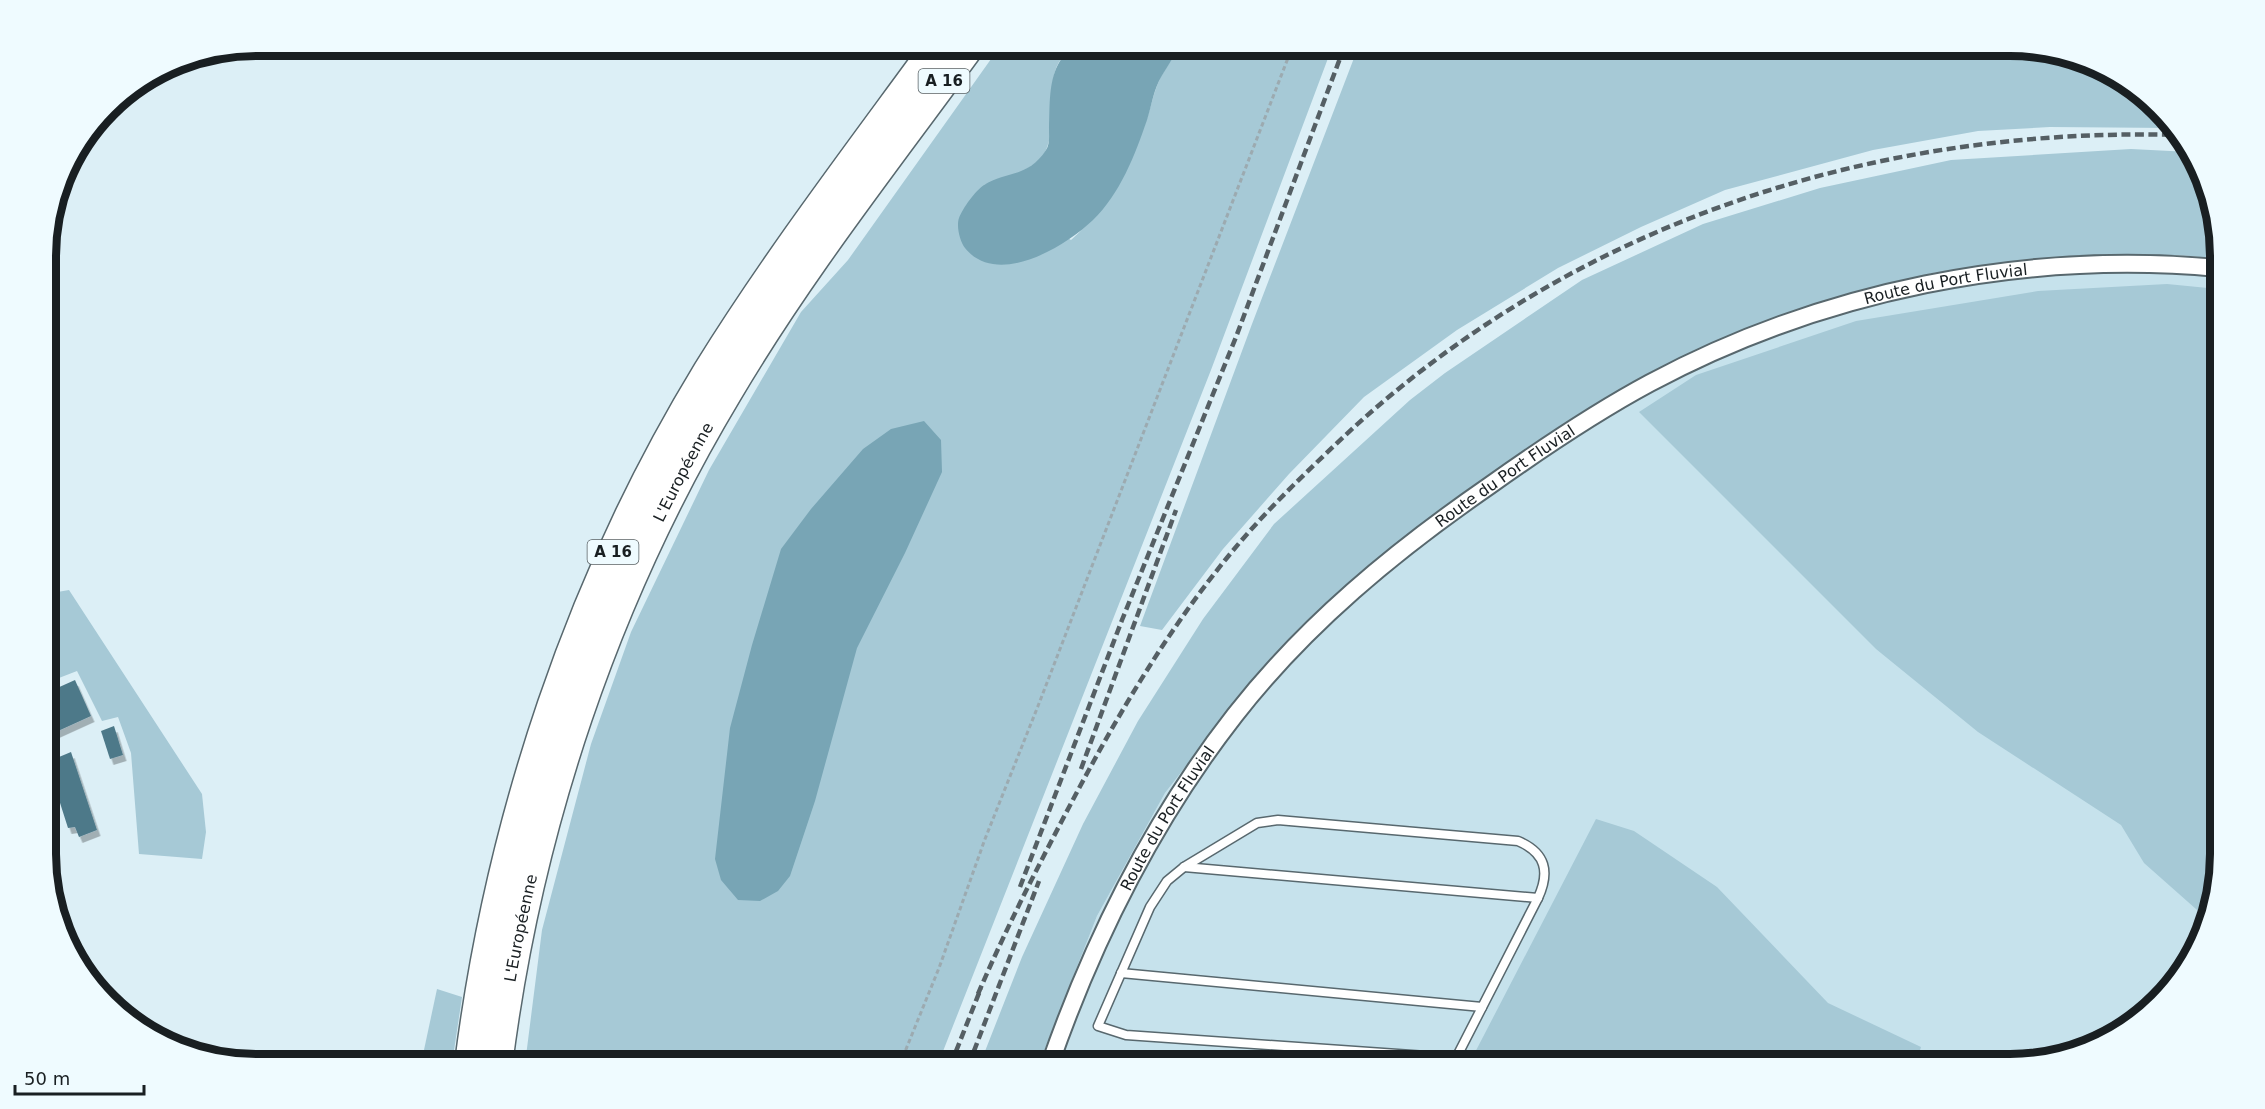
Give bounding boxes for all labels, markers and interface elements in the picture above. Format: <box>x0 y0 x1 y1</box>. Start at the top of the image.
road number: A 16 <box>918 69 970 93</box>
street label: Route du Port Fluvial <box>1862 259 2028 308</box>
street label: L'Européenne <box>649 419 717 525</box>
street label: Route du Port Fluvial <box>1431 421 1578 531</box>
road number: A 16 <box>588 540 638 564</box>
street label: Route du Port Fluvial <box>1116 742 1218 894</box>
street label: L'Européenne <box>500 872 541 983</box>
scale bar <box>15 1058 144 1096</box>
text: 50 m <box>24 1068 70 1089</box>

